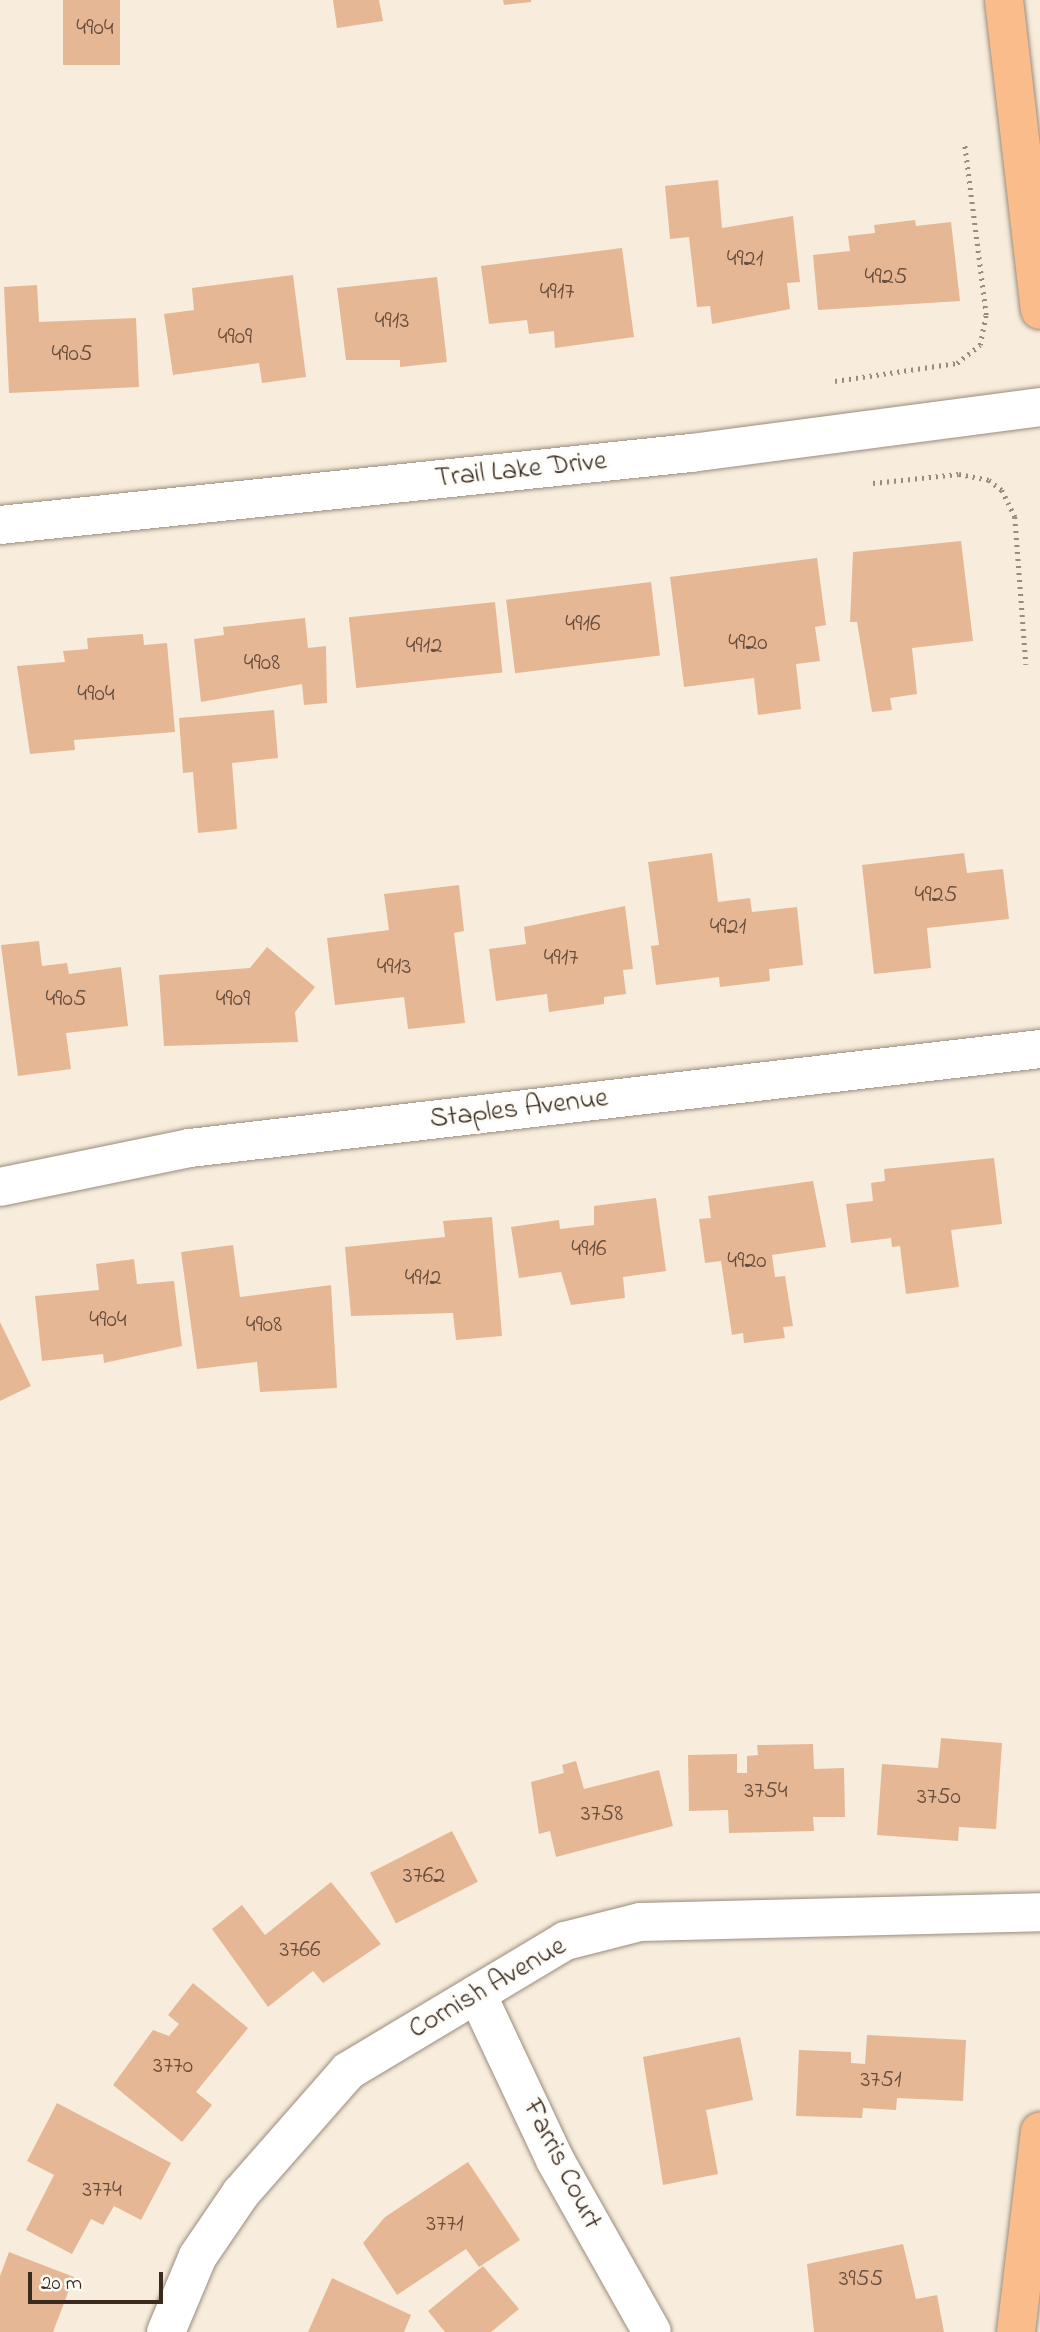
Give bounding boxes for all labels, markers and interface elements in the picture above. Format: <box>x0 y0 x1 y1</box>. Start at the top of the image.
house number: 4904 <box>76 15 114 43</box>
house number: 4921 <box>727 246 763 274</box>
house number: 4925 <box>865 264 907 292</box>
house number: 4917 <box>540 279 574 307</box>
house number: 4913 <box>375 308 409 336</box>
house number: 4909 <box>218 324 252 352</box>
house number: 4905 <box>51 341 93 369</box>
street label: Trail Lake Drive <box>434 445 608 497</box>
house number: 4916 <box>565 611 601 639</box>
house number: 4920 <box>728 630 768 658</box>
house number: 4912 <box>406 633 442 661</box>
house number: 4908 <box>244 650 280 678</box>
house number: 4904 <box>77 681 115 709</box>
house number: 4925 <box>915 882 957 910</box>
house number: 4921 <box>710 914 746 942</box>
house number: 4917 <box>544 945 578 973</box>
house number: 4913 <box>377 954 411 982</box>
house number: 4905 <box>45 986 87 1014</box>
house number: 4909 <box>216 986 250 1014</box>
street label: Staples Avenue <box>428 1082 610 1138</box>
house number: 4916 <box>571 1236 607 1264</box>
house number: 4920 <box>727 1248 767 1276</box>
house number: 4912 <box>405 1265 441 1293</box>
house number: 4904 <box>89 1307 127 1335</box>
house number: 4908 <box>246 1312 282 1340</box>
house number: 3754 <box>744 1778 788 1806</box>
house number: 3750 <box>917 1784 961 1812</box>
house number: 3758 <box>581 1801 623 1829</box>
house number: 3762 <box>403 1863 445 1891</box>
street label: Cornish Avenue <box>404 1931 572 2047</box>
house number: 3766 <box>280 1937 320 1965</box>
house number: 3770 <box>153 2053 193 2081</box>
house number: 3751 <box>860 2067 902 2095</box>
street label: Farris Court <box>514 2095 608 2235</box>
house number: 3774 <box>82 2177 122 2205</box>
house number: 3771 <box>426 2211 464 2239</box>
scale bar <box>32 2258 166 2302</box>
house number: 3955 <box>839 2266 883 2294</box>
text: 20 m <box>41 2269 82 2299</box>

